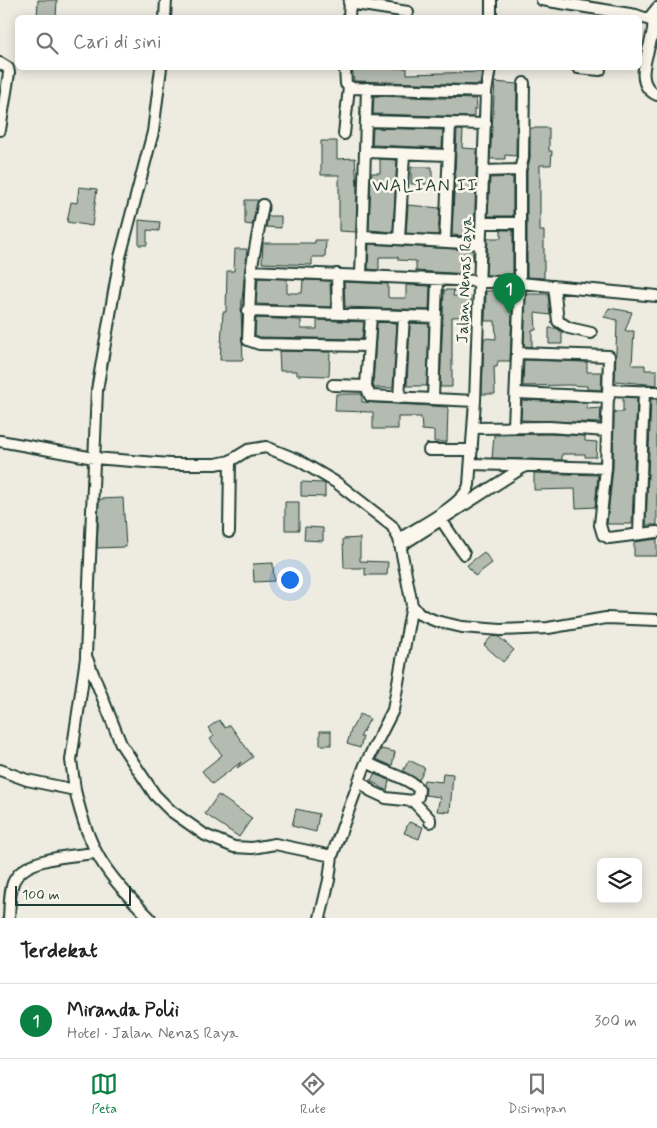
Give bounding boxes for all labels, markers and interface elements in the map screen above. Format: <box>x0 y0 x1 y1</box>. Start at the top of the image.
search box <box>15 15 642 70</box>
icon: search <box>33 29 61 57</box>
text: Cari di sini <box>73 30 161 55</box>
district label: WALIAN II <box>372 174 478 198</box>
street label: Jalan Nenas Raya <box>452 216 478 344</box>
pin: 1 <box>493 273 525 314</box>
your location <box>277 567 303 593</box>
map controls <box>597 858 642 903</box>
button: layers <box>597 858 642 903</box>
scale bar <box>15 883 131 906</box>
text: 100 m <box>22 886 60 904</box>
text: Terdekat <box>20 937 98 965</box>
text: Miranda Polii <box>67 998 179 1023</box>
text: 1 <box>32 1011 40 1032</box>
text: 300 m <box>594 1011 637 1032</box>
text: Hotel · Jalan Nenas Raya <box>67 1023 238 1044</box>
tab: Peta <box>90 1070 118 1118</box>
tab: Rute <box>299 1070 327 1118</box>
tab: Disimpan <box>508 1070 567 1118</box>

